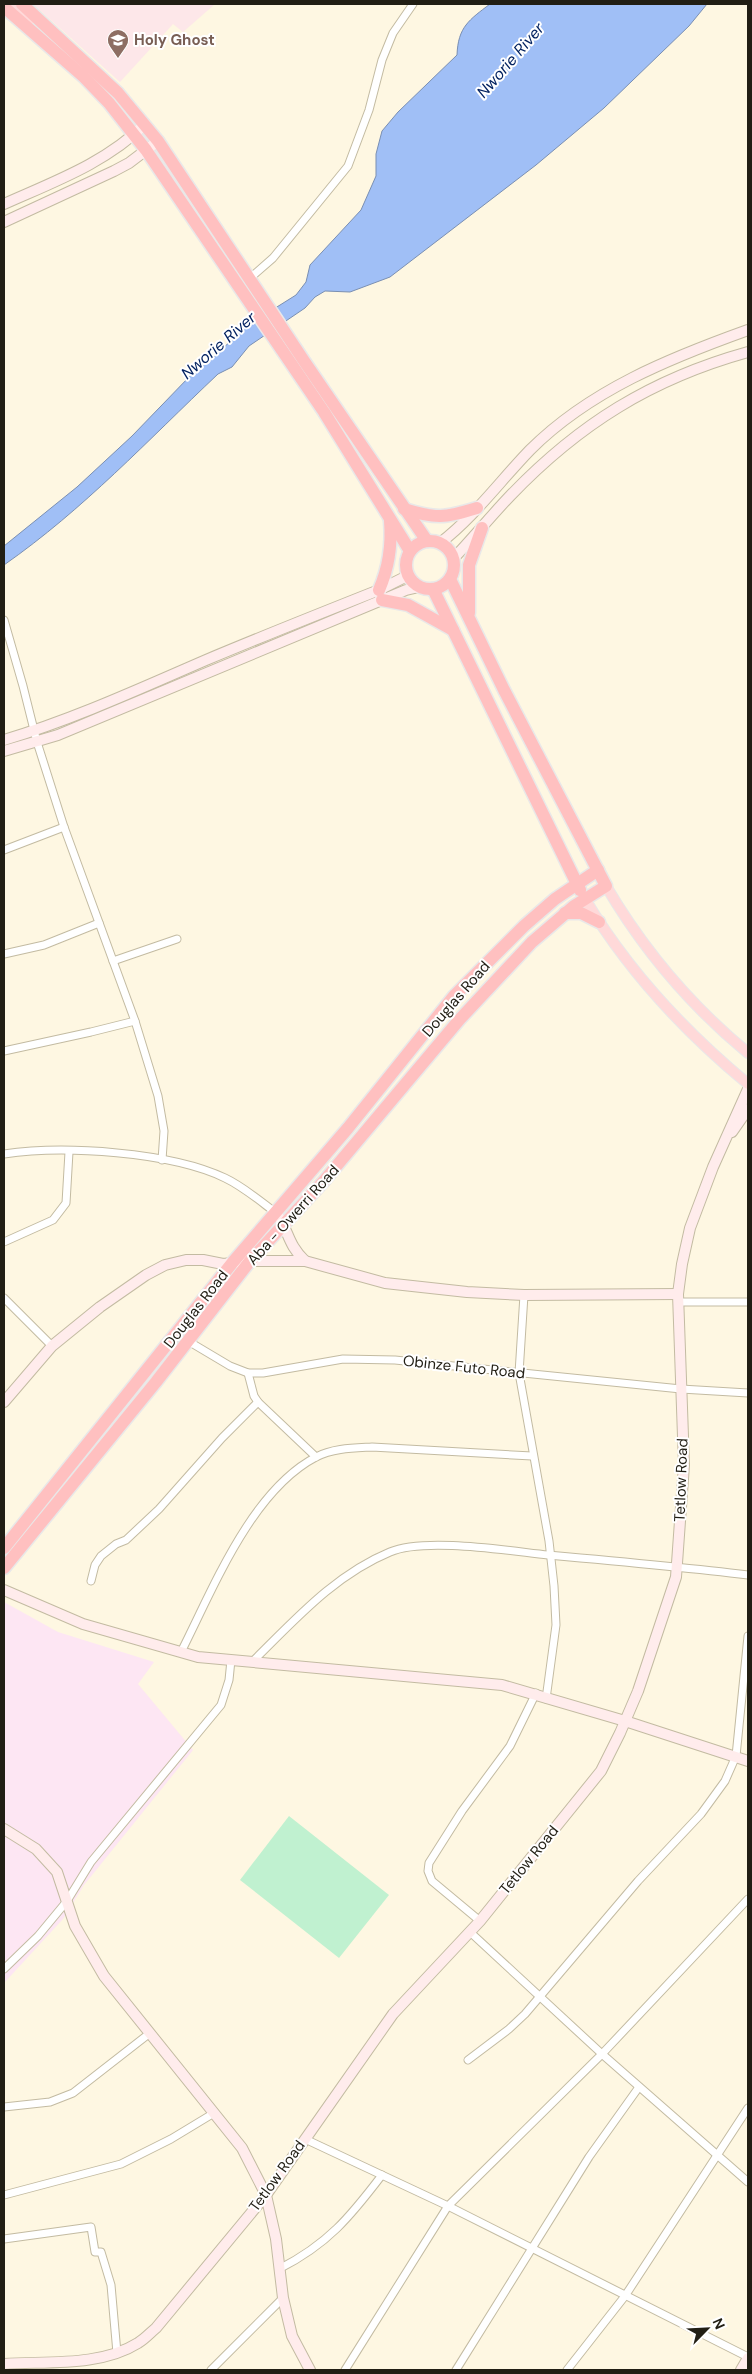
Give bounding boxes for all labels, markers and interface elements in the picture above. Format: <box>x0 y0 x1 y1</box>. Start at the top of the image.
water label: Nworie River <box>472 18 549 102</box>
school or university icon: Holy Ghost <box>106 28 130 59</box>
place label: Holy Ghost <box>134 30 215 50</box>
water label: Nworie River <box>176 306 261 384</box>
street label: Douglas Road <box>418 957 494 1041</box>
street label: Aba - Owerri Road <box>243 1161 343 1269</box>
street label: Douglas Road <box>159 1266 233 1352</box>
street label: Obinze Futo Road <box>402 1351 526 1383</box>
street label: Tetlow Road <box>670 1438 692 1522</box>
street label: Tetlow Road <box>495 1821 563 1899</box>
street label: Tetlow Road <box>244 2136 310 2216</box>
north arrow <box>682 2304 732 2354</box>
text: N <box>709 2315 729 2332</box>

